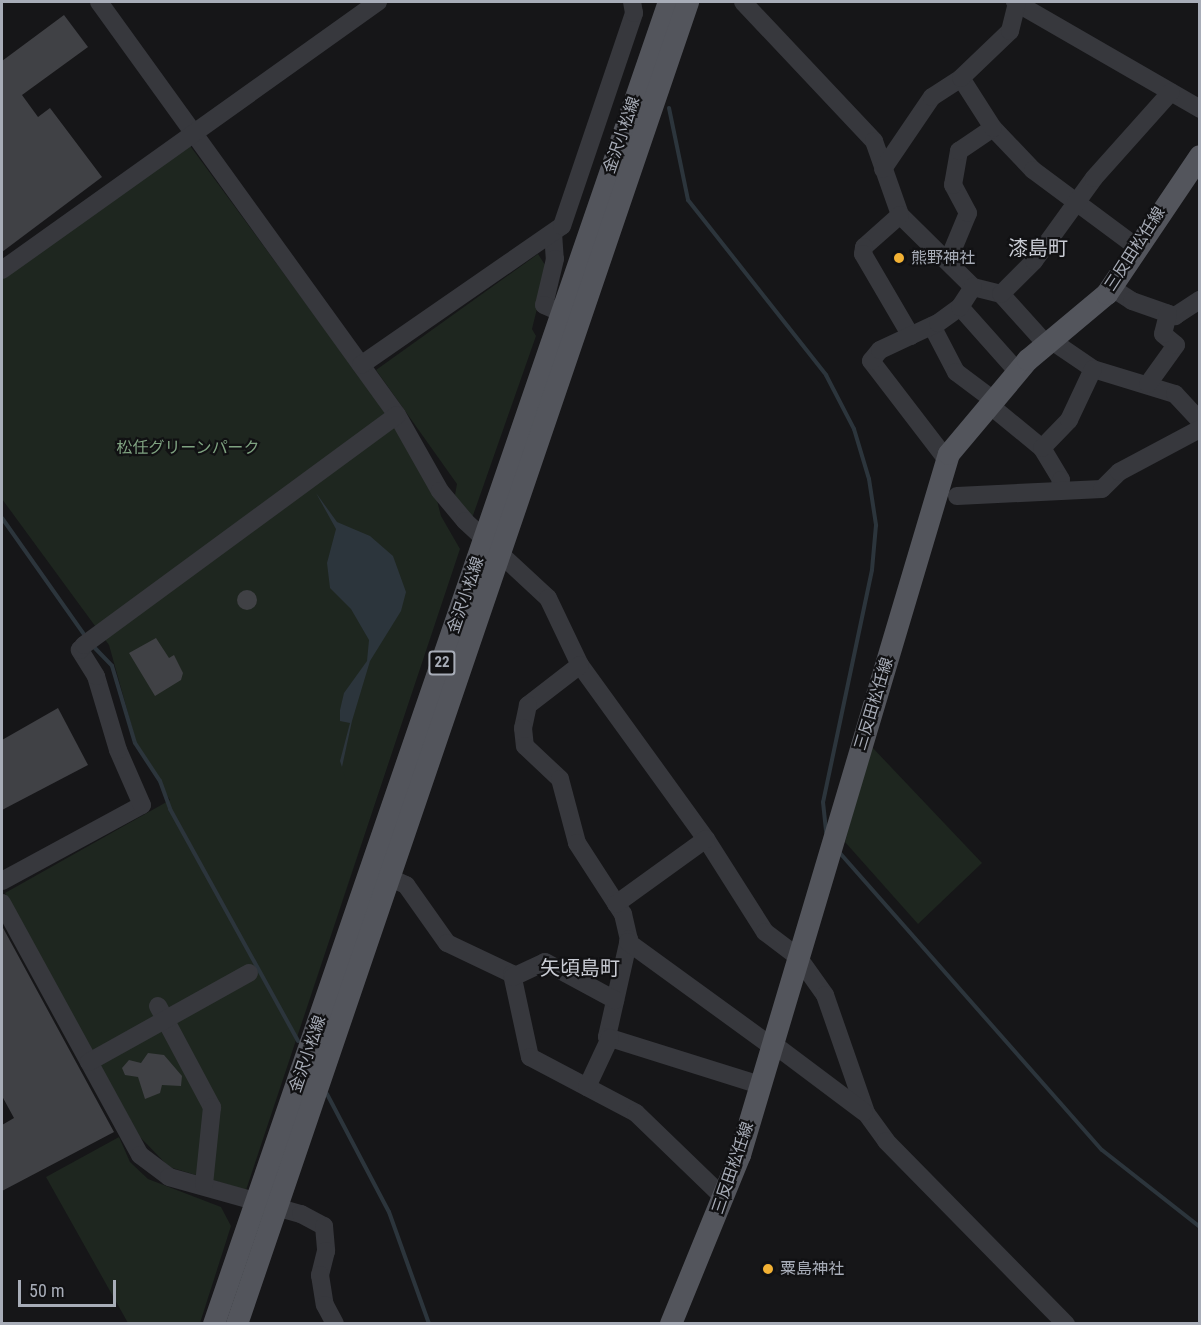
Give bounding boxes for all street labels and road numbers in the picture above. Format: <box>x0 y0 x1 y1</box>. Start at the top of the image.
street label: 金沢小松線 <box>600 94 644 176</box>
street label: 三反田松任線 <box>1101 204 1169 294</box>
street label: 金沢小松線 <box>444 554 488 636</box>
road number: 22 <box>427 651 457 675</box>
street label: 三反田松任線 <box>851 655 897 753</box>
street label: 金沢小松線 <box>286 1013 330 1095</box>
street label: 三反田松任線 <box>708 1119 758 1217</box>

